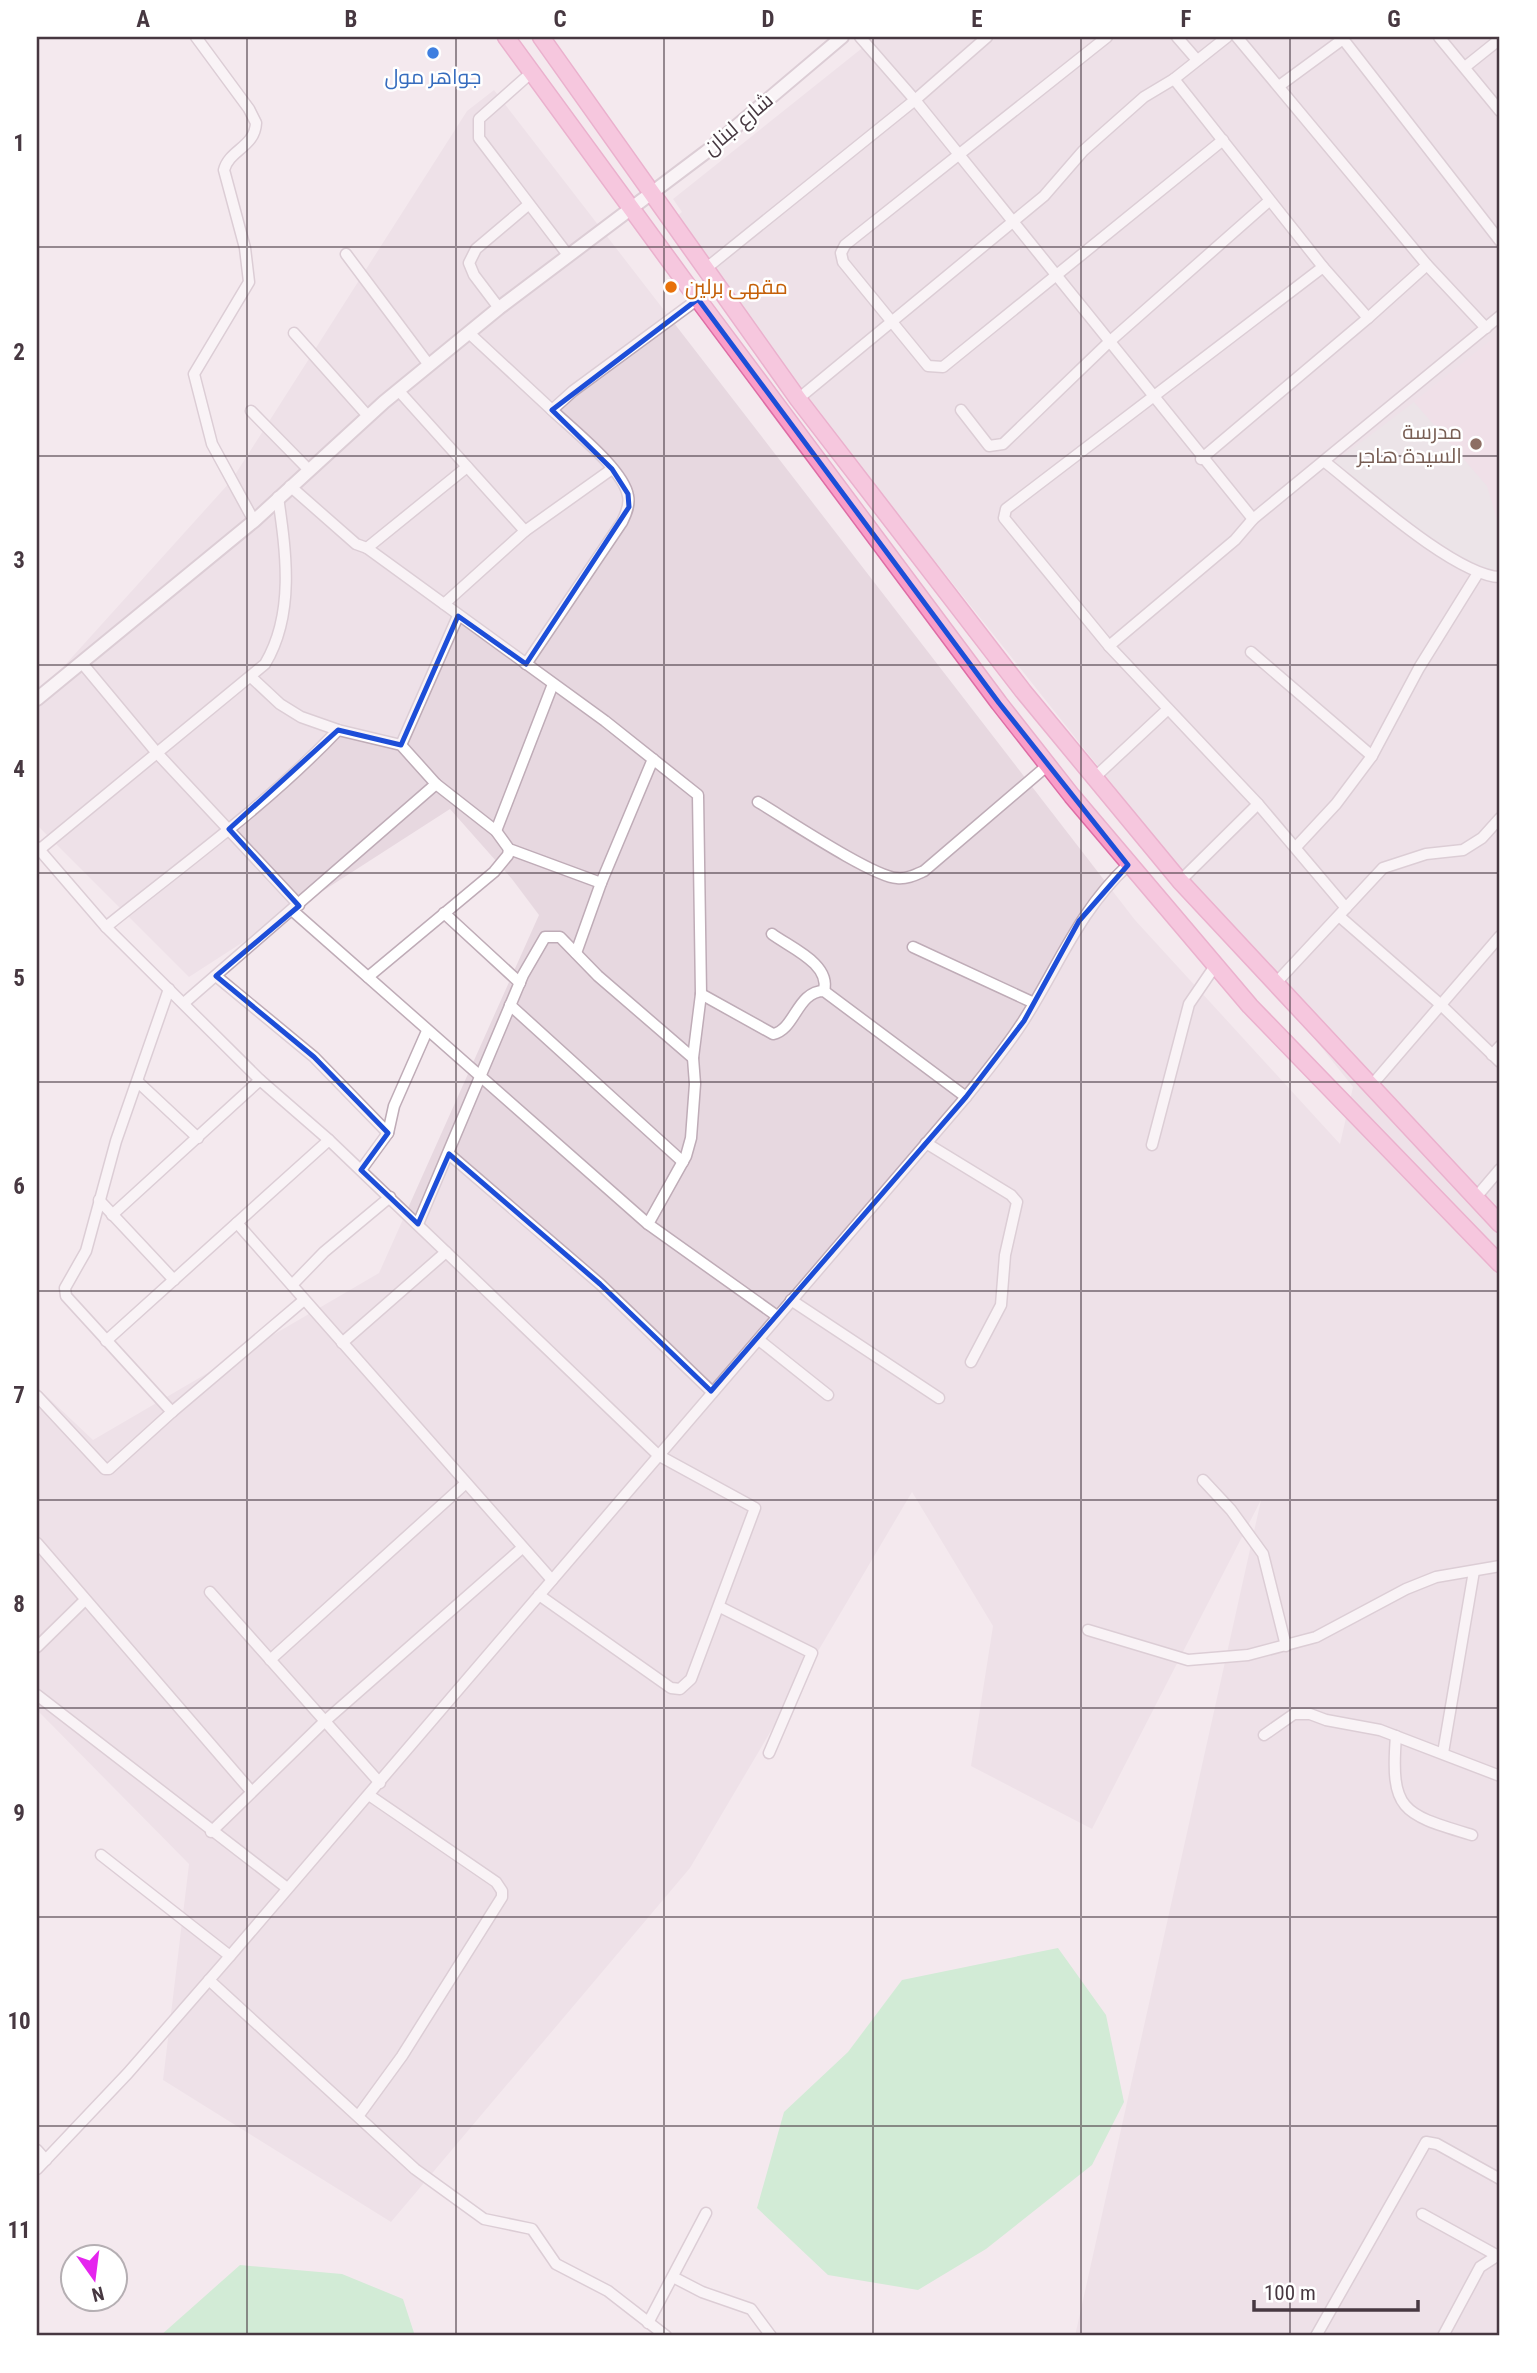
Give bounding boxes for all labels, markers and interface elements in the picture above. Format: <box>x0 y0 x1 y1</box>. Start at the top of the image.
text: A <box>136 6 150 33</box>
text: B <box>345 6 357 33</box>
text: C <box>553 6 567 33</box>
text: D <box>762 6 775 33</box>
text: E <box>971 6 983 33</box>
text: F <box>1181 6 1192 33</box>
text: G <box>1387 6 1401 33</box>
marker: جواهر مول <box>425 45 441 61</box>
place label: جواهر مول <box>385 65 481 90</box>
street label: شارع لبنان <box>698 88 779 162</box>
text: 1 <box>13 130 25 157</box>
place label: مقهى برلين <box>685 275 788 300</box>
marker: مقهى برلين <box>663 279 679 295</box>
text: 2 <box>13 339 25 366</box>
place label: مدرسة السيدة هاجر <box>1356 420 1462 468</box>
marker: مدرسة السيدة هاجر <box>1468 436 1484 452</box>
text: 3 <box>13 547 25 574</box>
text: 4 <box>13 756 25 783</box>
text: 5 <box>13 965 25 992</box>
text: 6 <box>13 1173 25 1200</box>
text: 7 <box>13 1382 25 1409</box>
text: 8 <box>13 1591 25 1618</box>
text: 9 <box>13 1800 25 1827</box>
text: 10 <box>7 2008 31 2035</box>
text: 11 <box>7 2217 31 2244</box>
north arrow <box>60 2244 130 2314</box>
scale bar <box>1254 2268 1418 2312</box>
text: N <box>90 2281 106 2307</box>
text: 100 m <box>1264 2281 1316 2305</box>

